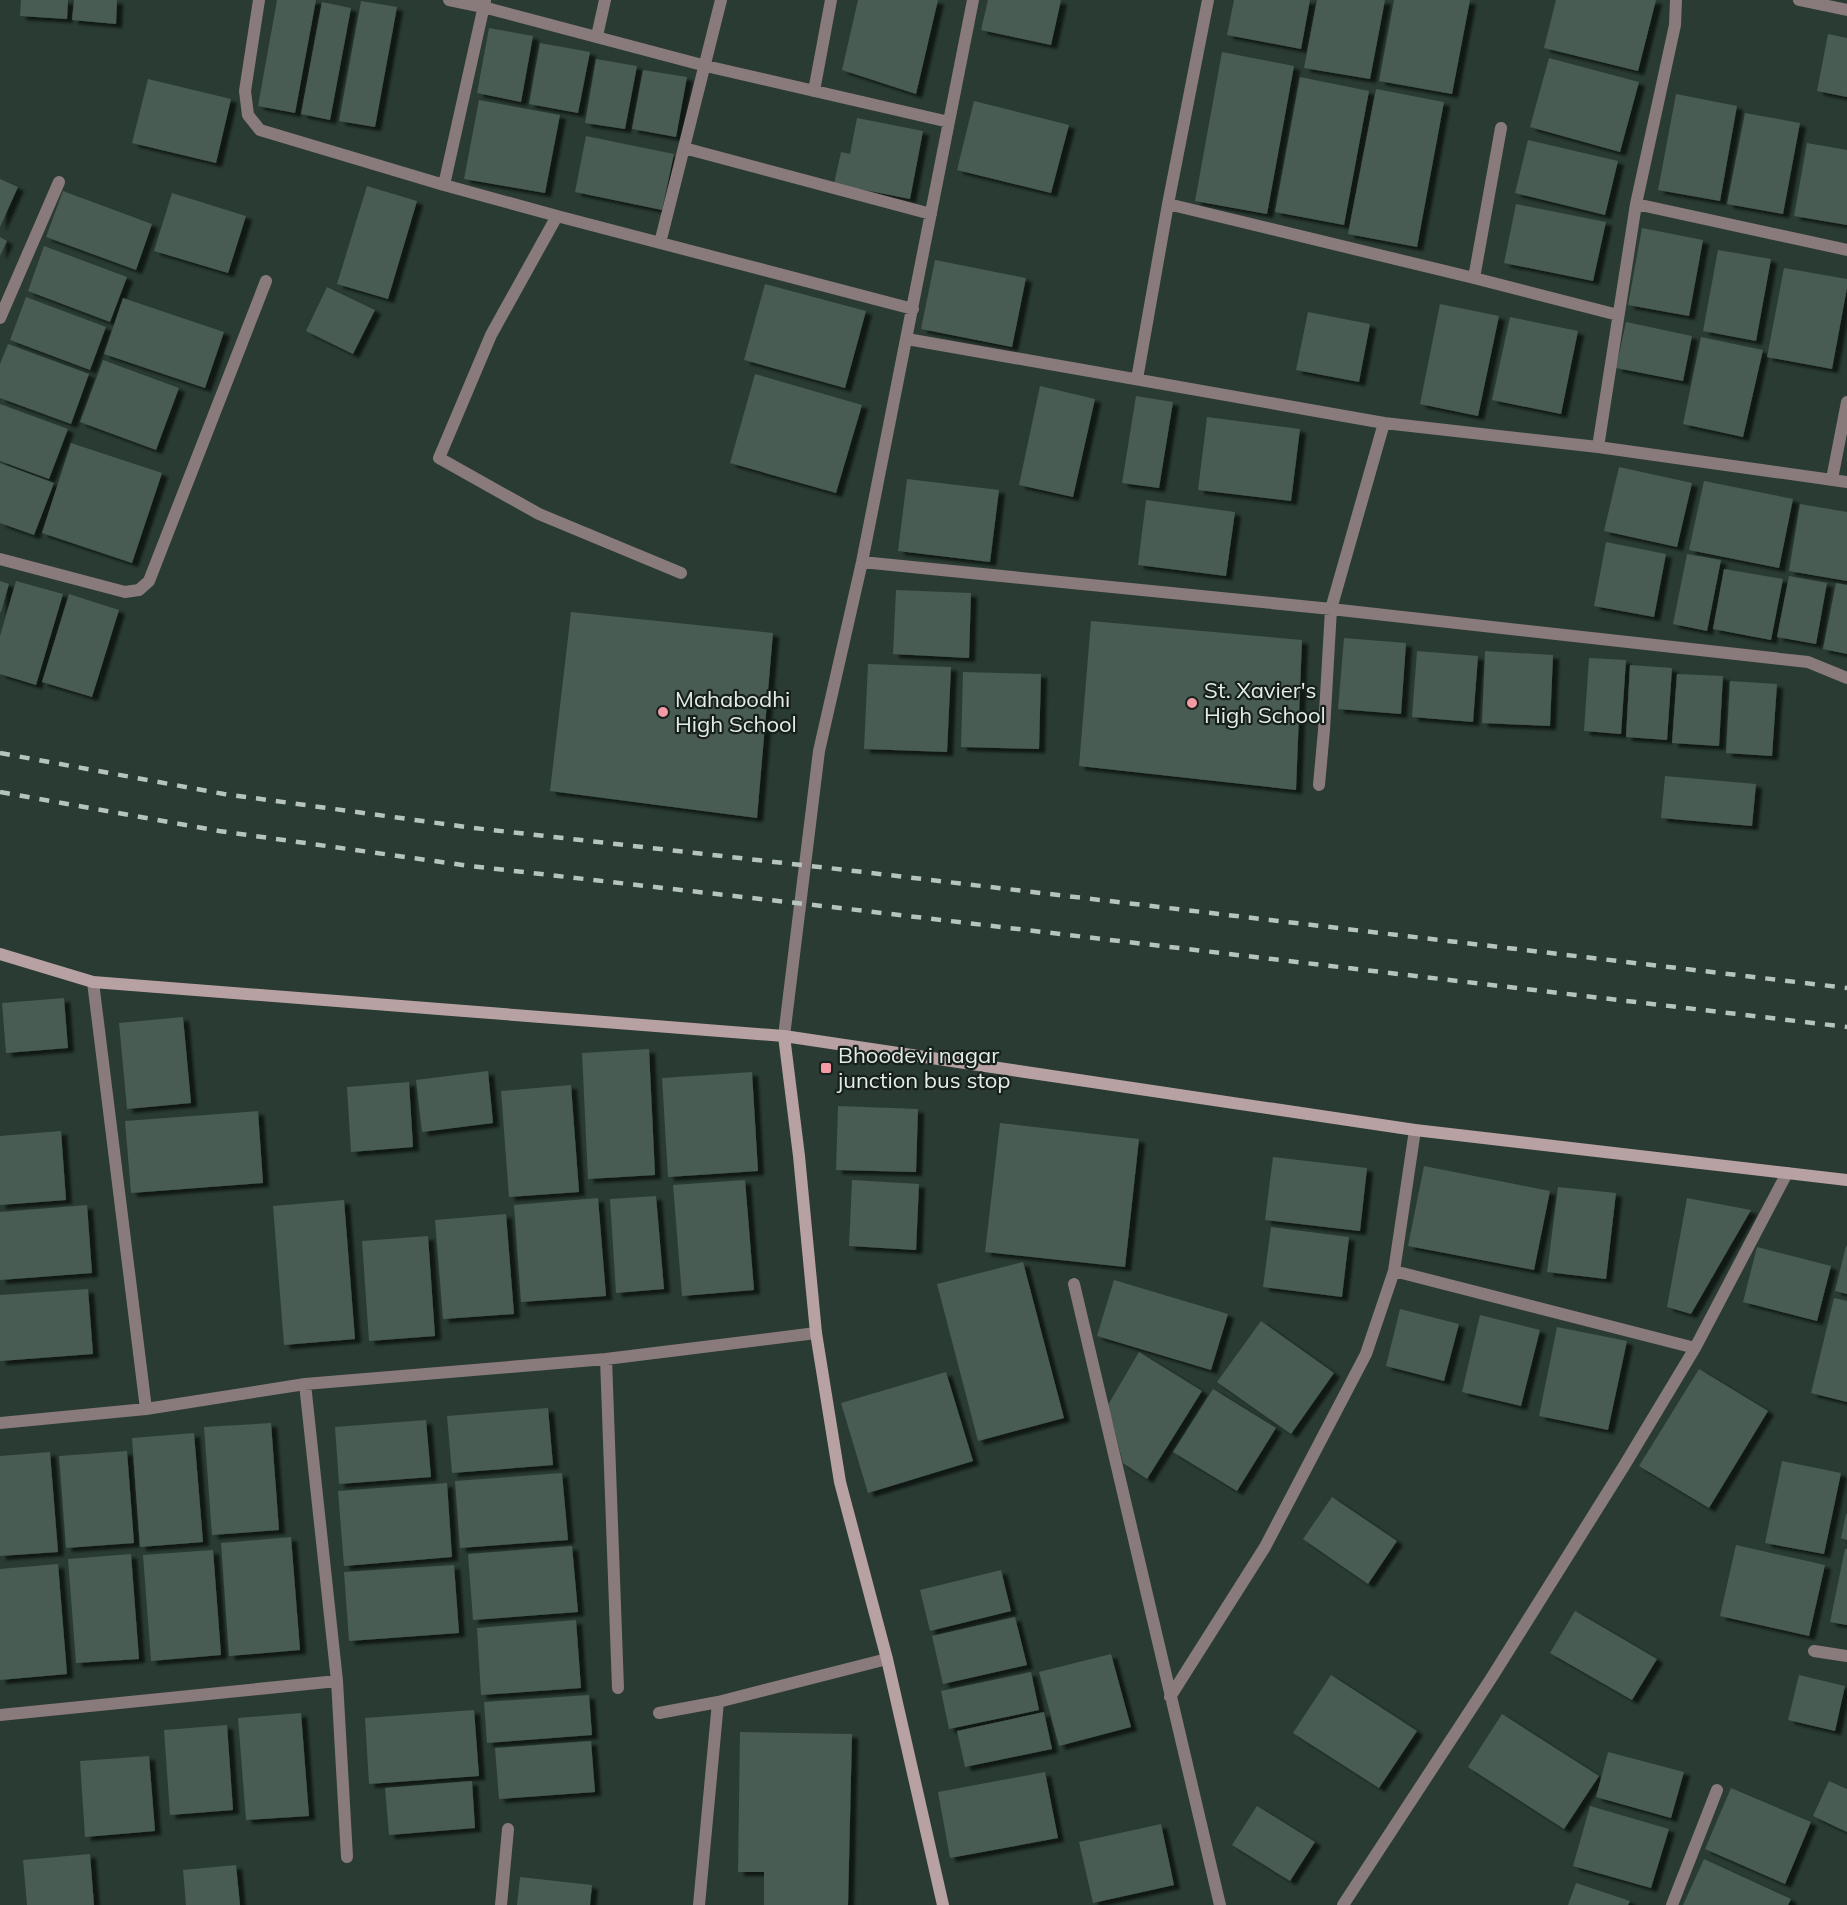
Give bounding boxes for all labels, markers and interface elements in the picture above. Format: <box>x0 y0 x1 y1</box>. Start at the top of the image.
place label: St. Xavier's High School <box>1204 676 1326 729</box>
place label: Mahabodhi High School <box>675 685 797 738</box>
marker: St. Xavier's High School <box>1185 696 1199 710</box>
marker: Mahabodhi High School <box>656 705 670 719</box>
place label: Bhoodevi nagar junction bus stop <box>836 1041 1011 1094</box>
marker: Bhoodevi nagar junction bus stop <box>819 1061 833 1075</box>

